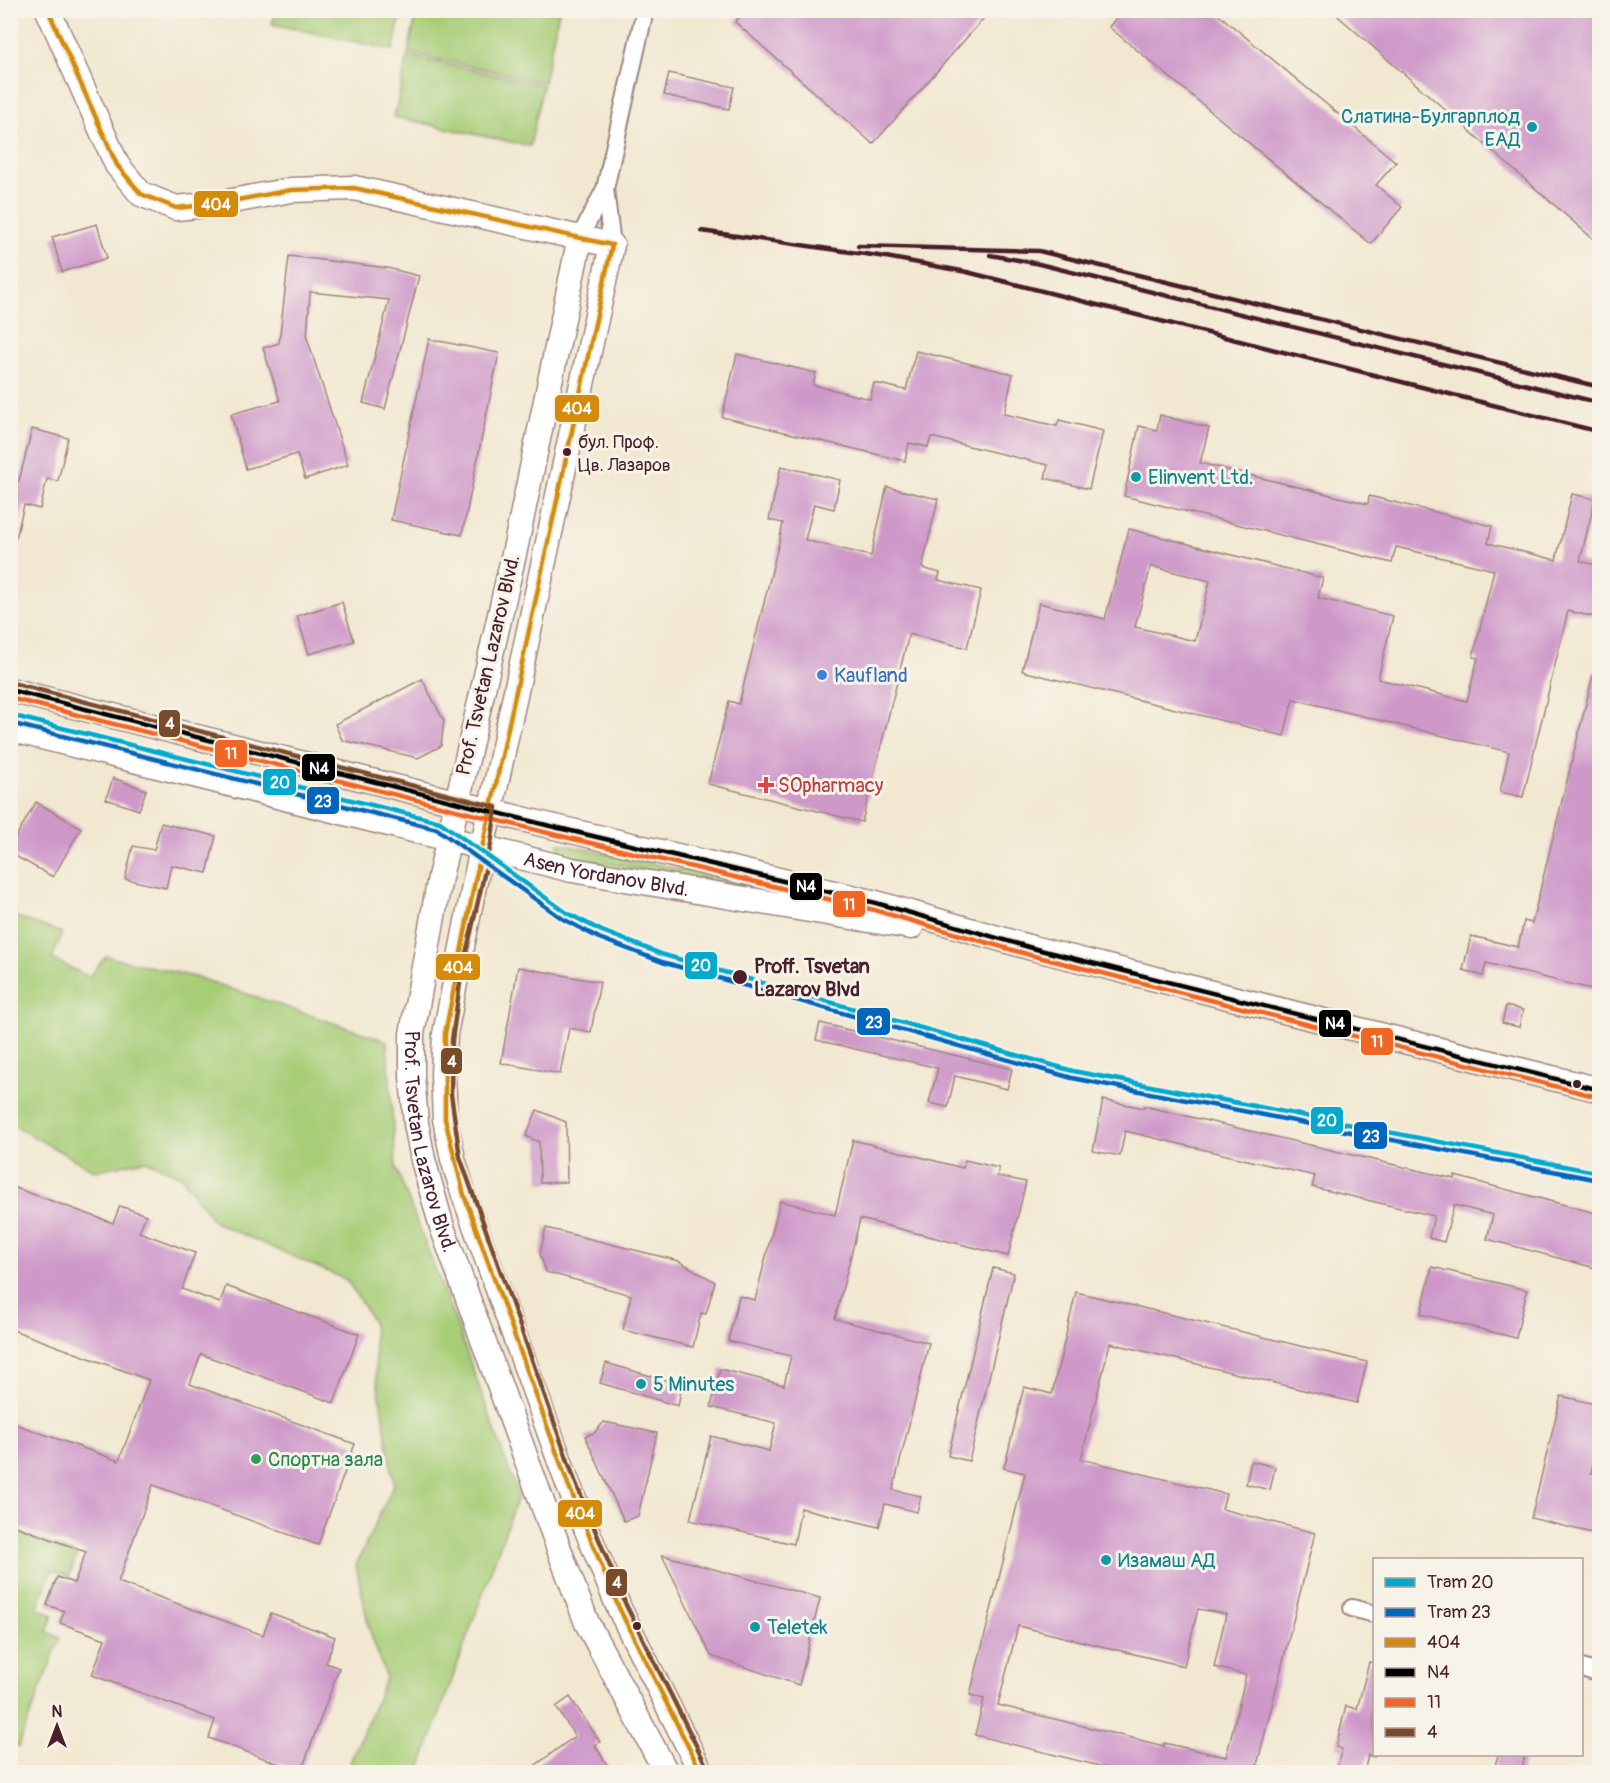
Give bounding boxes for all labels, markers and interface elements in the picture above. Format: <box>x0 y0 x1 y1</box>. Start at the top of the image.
place label: Слатина-Булгарплод ЕАД <box>1341 104 1521 152</box>
marker: Слатина-Булгарплод ЕАД <box>1525 120 1539 134</box>
line badge: 404 <box>193 190 239 218</box>
text: 404 <box>201 195 231 215</box>
line badge: 404 <box>554 394 600 423</box>
text: 404 <box>562 399 592 419</box>
place label: бул. Проф. Цв. Лазаров <box>578 431 671 477</box>
marker: бул. Проф. Цв. Лазаров <box>561 446 573 458</box>
place label: Elinvent Ltd. <box>1148 465 1253 490</box>
marker: Elinvent Ltd. <box>1129 470 1143 484</box>
street label: Prof. Tsvetan Lazarov Blvd. <box>450 552 526 778</box>
place label: Kaufland <box>834 663 908 688</box>
marker: Kaufland <box>815 668 829 682</box>
line badge: 4 <box>158 709 181 738</box>
text: 4 <box>165 714 175 734</box>
line badge: 11 <box>214 739 248 768</box>
text: 11 <box>225 744 237 764</box>
line badge: N4 <box>301 753 336 782</box>
text: N4 <box>309 759 330 779</box>
line badge: 20 <box>262 768 297 796</box>
text: 20 <box>270 773 290 793</box>
place label: SOpharmacy <box>778 773 884 798</box>
marker: SOpharmacy <box>759 778 773 792</box>
line badge: 23 <box>306 786 340 815</box>
text: 23 <box>314 792 332 812</box>
street label: Asen Yordanov Blvd. <box>521 846 691 902</box>
line badge: N4 <box>789 872 823 901</box>
text: N4 <box>796 877 817 897</box>
line badge: 11 <box>832 890 866 918</box>
text: 11 <box>843 895 855 915</box>
line badge: 20 <box>684 951 718 980</box>
line badge: 404 <box>435 953 481 981</box>
place label: Proff. Tsvetan Lazarov Blvd <box>754 954 870 1002</box>
text: 20 <box>691 956 711 976</box>
text: 404 <box>443 958 473 978</box>
marker: Proff. Tsvetan Lazarov Blvd <box>731 968 749 986</box>
line badge: 23 <box>856 1007 891 1036</box>
line badge: N4 <box>1318 1009 1352 1038</box>
text: 23 <box>865 1013 883 1033</box>
text: N4 <box>1325 1014 1346 1034</box>
line badge: 11 <box>1360 1027 1394 1056</box>
street label: Prof. Tsvetan Lazarov Blvd. <box>399 1030 463 1256</box>
text: 11 <box>1371 1032 1383 1052</box>
line badge: 4 <box>440 1047 463 1075</box>
text: 4 <box>447 1052 457 1072</box>
unlabelled marker <box>1571 1078 1583 1090</box>
line badge: 20 <box>1310 1106 1344 1135</box>
text: 20 <box>1317 1111 1337 1131</box>
line badge: 23 <box>1353 1121 1388 1150</box>
text: 23 <box>1362 1127 1380 1147</box>
place label: 5 Minutes <box>653 1372 734 1397</box>
marker: 5 Minutes <box>634 1377 648 1391</box>
place label: Спортна зала <box>268 1447 383 1472</box>
marker: Спортна зала <box>249 1452 263 1466</box>
line badge: 404 <box>557 1499 603 1528</box>
text: 404 <box>565 1504 595 1524</box>
place label: Изамаш АД <box>1118 1548 1216 1573</box>
marker: Изамаш АД <box>1099 1553 1113 1567</box>
legend <box>1373 1558 1583 1756</box>
line badge: 4 <box>605 1568 628 1597</box>
text: Tram 20 <box>1427 1571 1494 1594</box>
text: 4 <box>612 1573 622 1593</box>
text: Tram 23 <box>1427 1601 1491 1624</box>
place label: Teletek <box>767 1615 828 1640</box>
unlabelled marker <box>631 1620 643 1632</box>
marker: Teletek <box>748 1620 762 1634</box>
text: 404 <box>1427 1631 1461 1654</box>
text: N4 <box>1427 1661 1450 1684</box>
text: 11 <box>1427 1691 1441 1714</box>
north arrow <box>27 1696 87 1756</box>
text: N <box>52 1702 63 1722</box>
text: 4 <box>1427 1721 1438 1744</box>

